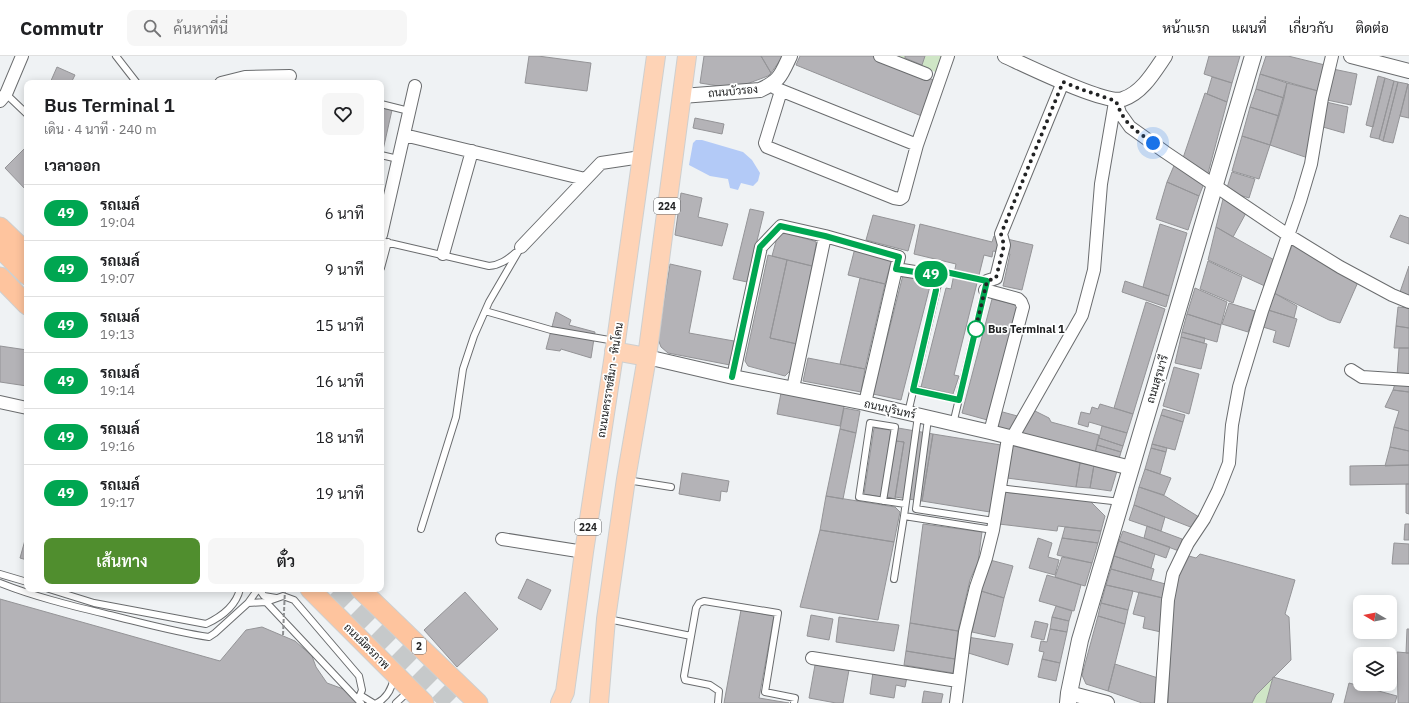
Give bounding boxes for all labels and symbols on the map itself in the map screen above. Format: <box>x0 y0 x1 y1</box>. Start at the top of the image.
street label: ถนนบัวรอง <box>708 82 758 100</box>
your location <box>1143 133 1163 153</box>
road number: 224 <box>654 198 680 214</box>
line badge: 49 <box>913 261 949 287</box>
marker: Bus Terminal 1 <box>967 320 985 338</box>
street label: ถนนนครราชสีมา - หินโคน <box>593 321 626 439</box>
place label: Bus Terminal 1 <box>988 322 1065 336</box>
street label: ถนนสุรนารี <box>1142 353 1173 405</box>
street label: ถนนบุรินทร์ <box>862 395 917 424</box>
road number: 224 <box>575 519 601 535</box>
north arrow <box>1353 595 1397 639</box>
street label: ถนนมิตรภาพ <box>341 620 393 672</box>
road number: 2 <box>412 638 426 654</box>

